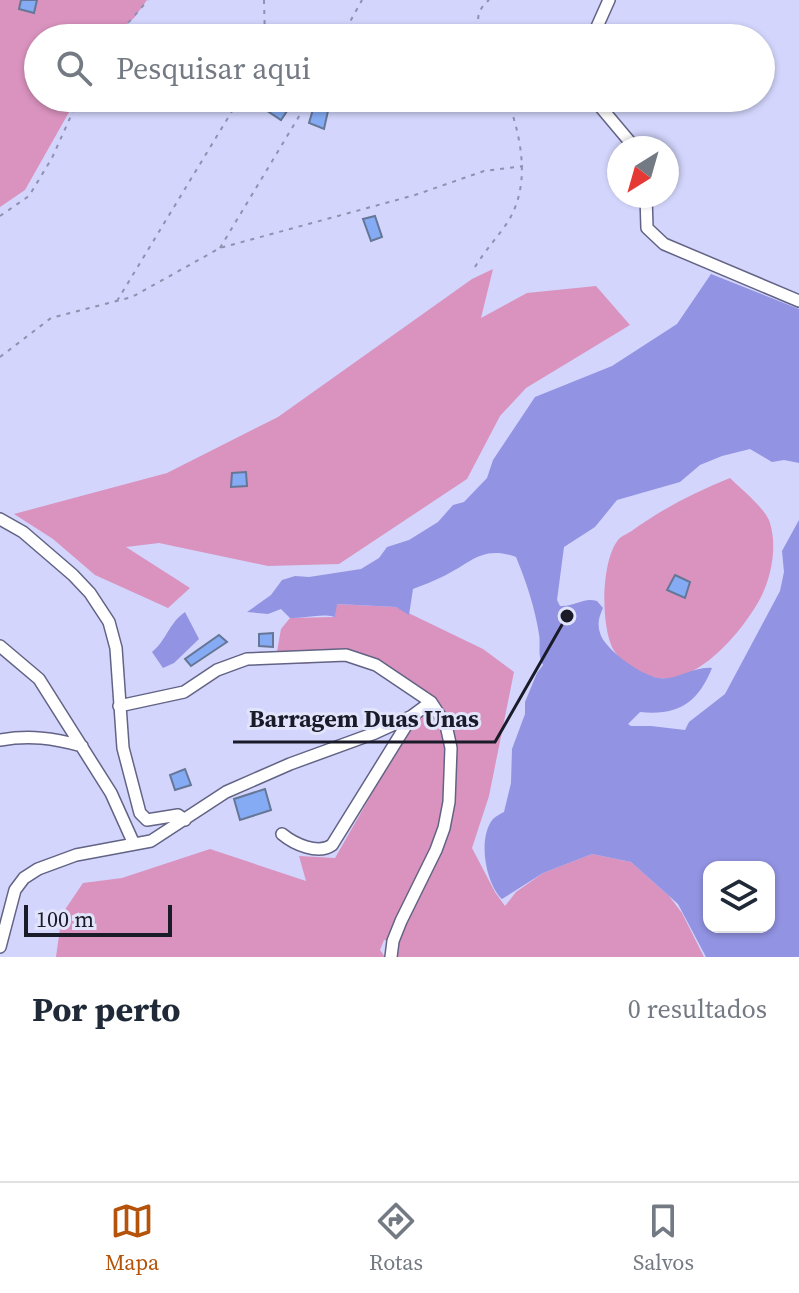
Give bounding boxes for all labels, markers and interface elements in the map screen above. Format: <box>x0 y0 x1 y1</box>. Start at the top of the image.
search box <box>24 24 775 112</box>
icon: search <box>52 46 96 90</box>
text: Pesquisar aqui <box>116 48 311 89</box>
north arrow <box>607 136 679 208</box>
callout: Barragem Duas Unas <box>233 694 495 742</box>
text: Barragem Duas Unas <box>249 702 479 735</box>
map controls <box>703 861 775 933</box>
button: layers <box>703 861 775 933</box>
scale bar <box>24 901 172 937</box>
text: 100 m <box>36 904 94 934</box>
text: Por perto <box>32 986 180 1032</box>
text: 0 resultados <box>628 991 767 1027</box>
tab: Mapa <box>105 1199 159 1277</box>
tab: Rotas <box>369 1199 423 1277</box>
tab: Salvos <box>633 1199 694 1277</box>

